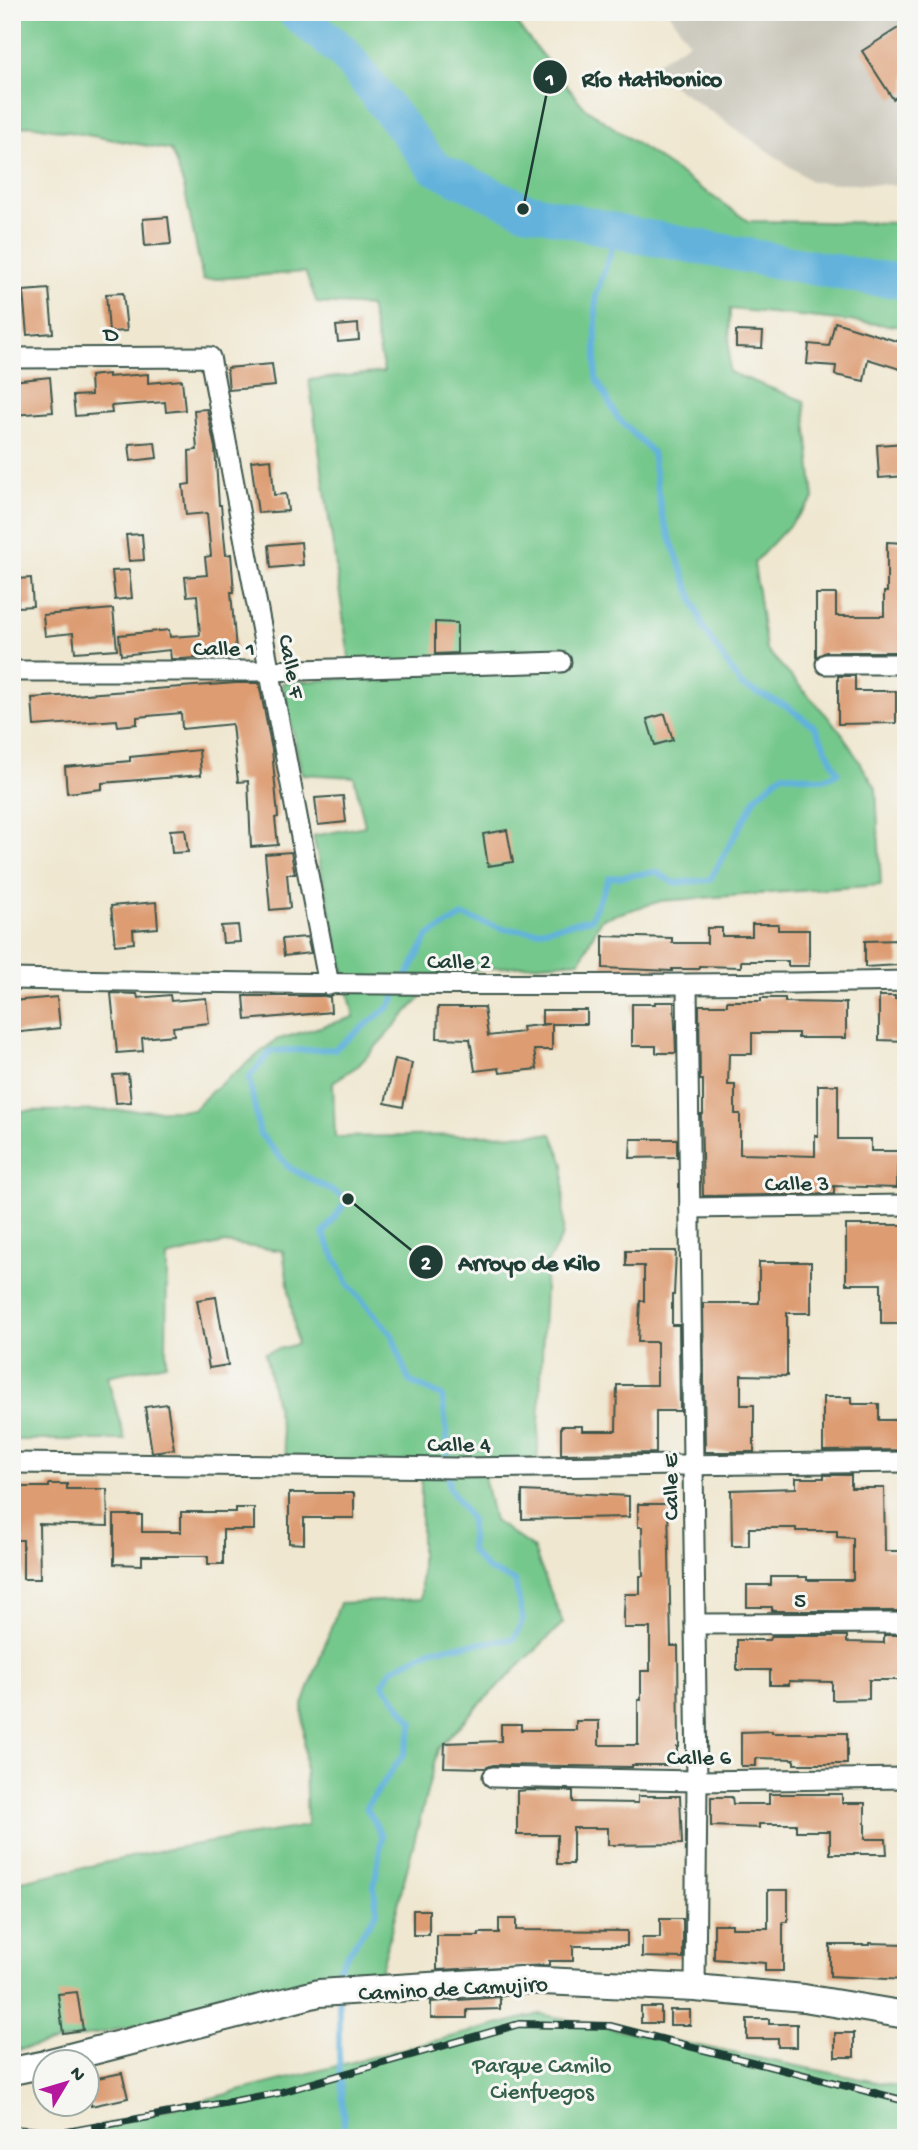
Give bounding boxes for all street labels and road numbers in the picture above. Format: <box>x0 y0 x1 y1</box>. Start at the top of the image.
street label: D <box>102 323 120 350</box>
street label: Calle F <box>270 632 309 702</box>
street label: Calle 1 <box>193 637 255 664</box>
street label: Calle 2 <box>427 950 491 977</box>
street label: Calle 3 <box>765 1171 830 1200</box>
street label: Calle 4 <box>427 1433 491 1460</box>
street label: Calle E <box>658 1452 687 1521</box>
street label: 5 <box>794 1589 806 1616</box>
street label: Calle 6 <box>667 1746 732 1773</box>
street label: Camino de Camujiro <box>358 1972 549 2009</box>

